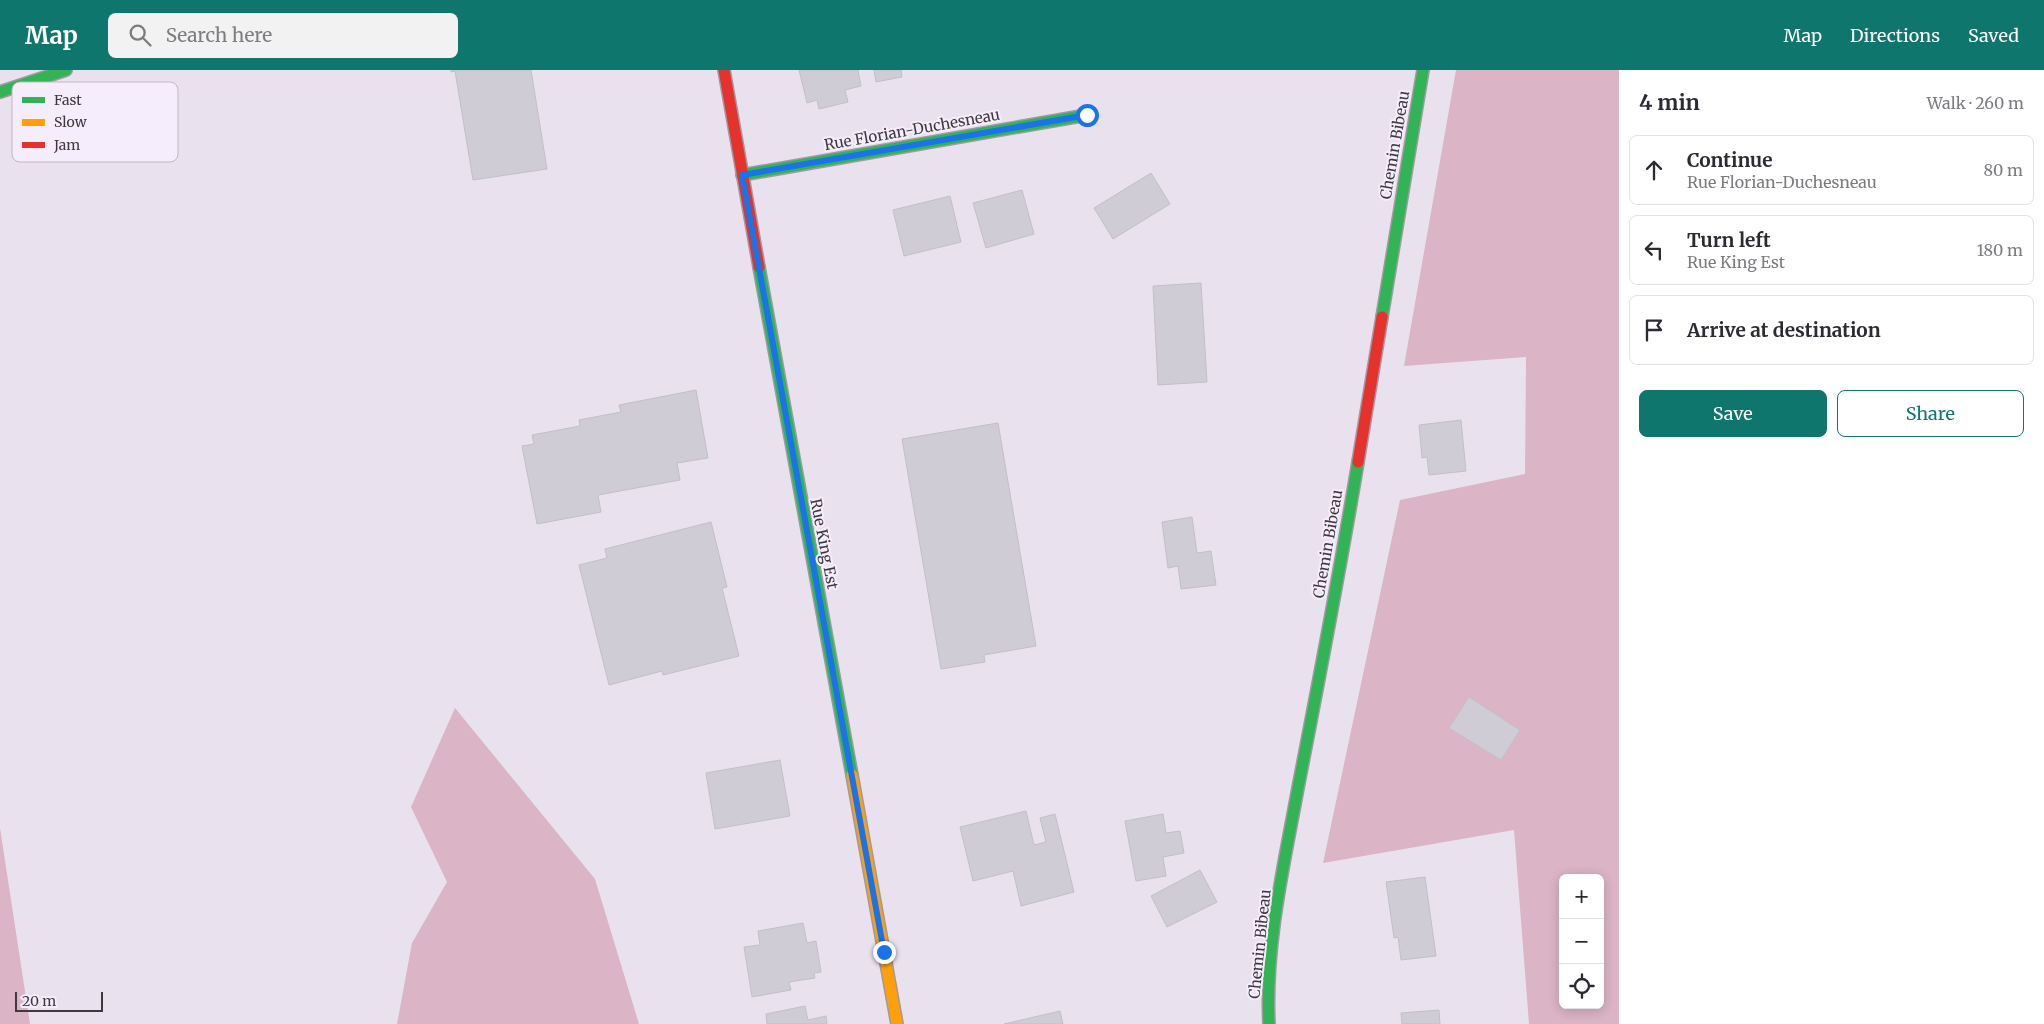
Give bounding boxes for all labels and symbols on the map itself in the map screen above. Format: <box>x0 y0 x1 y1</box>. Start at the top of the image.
legend <box>12 82 178 162</box>
street label: Chemin Bibeau <box>1376 89 1413 201</box>
text: Fast <box>54 91 82 109</box>
route start <box>1076 104 1099 127</box>
street label: Rue Florian-Duchesneau <box>823 105 1001 154</box>
text: Slow <box>54 113 87 131</box>
text: Jam <box>53 136 80 154</box>
street label: Chemin Bibeau <box>1309 488 1346 600</box>
street label: Rue King Est <box>806 497 843 591</box>
street label: Chemin Bibeau <box>1244 888 1275 1000</box>
route end <box>873 941 896 964</box>
scale bar <box>15 989 102 1012</box>

